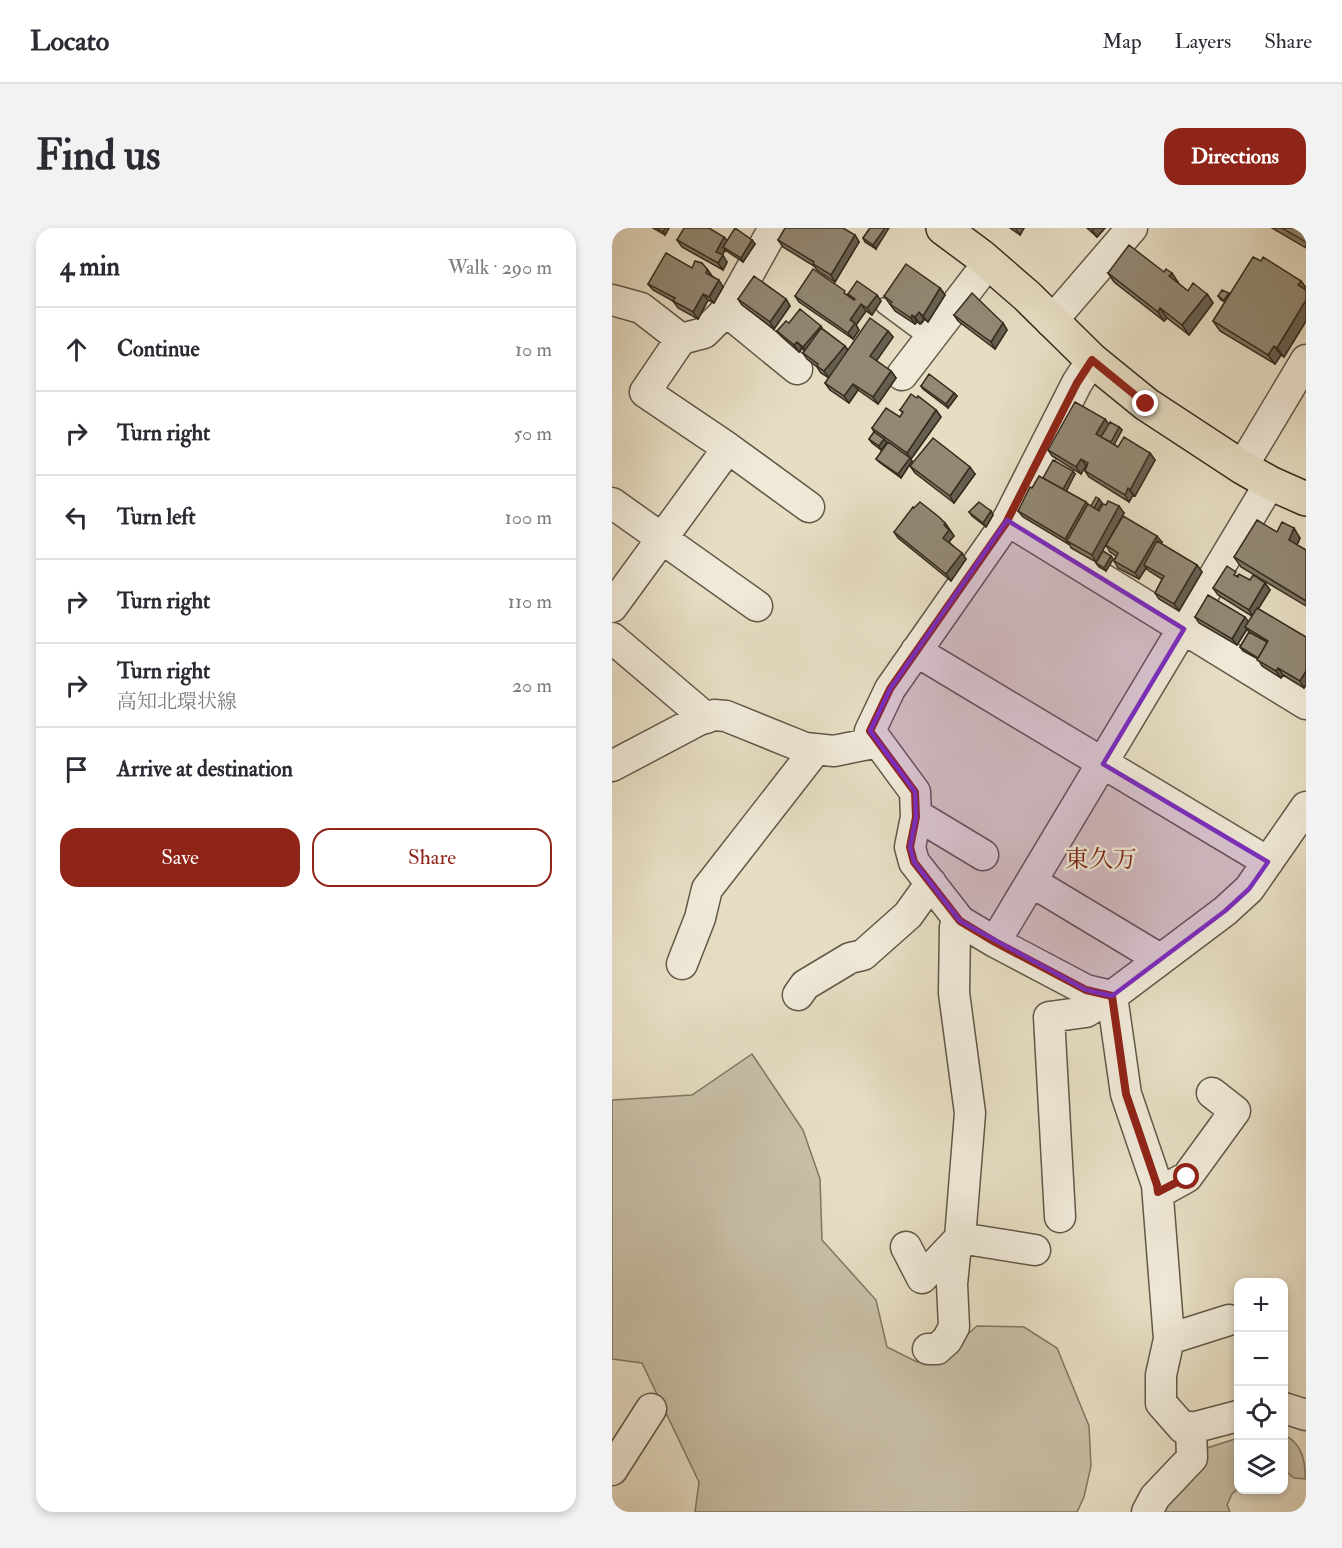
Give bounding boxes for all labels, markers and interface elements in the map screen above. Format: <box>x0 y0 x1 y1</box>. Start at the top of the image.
text: Locato <box>30 24 109 59</box>
text: Map <box>1102 28 1142 55</box>
text: Layers <box>1175 28 1231 55</box>
text: Share <box>1264 28 1312 55</box>
button: Directions <box>1164 128 1306 185</box>
text: Find us <box>36 130 160 182</box>
text: 4 min <box>60 251 120 283</box>
text: Walk · 290 m <box>448 255 552 280</box>
icon: ahead <box>60 333 93 366</box>
text: Continue <box>117 335 200 363</box>
text: 10 m <box>515 337 552 362</box>
route end <box>1132 390 1158 416</box>
icon: right <box>60 417 93 450</box>
text: Turn right <box>117 419 210 447</box>
text: 50 m <box>513 421 552 446</box>
icon: left <box>60 501 93 534</box>
text: Turn left <box>117 503 196 531</box>
text: 100 m <box>505 505 552 530</box>
icon: right <box>60 585 93 618</box>
text: Turn right <box>117 587 210 615</box>
text: 110 m <box>508 589 552 614</box>
text: Turn right <box>117 657 210 685</box>
icon: right <box>60 669 93 702</box>
text: 20 m <box>512 673 552 698</box>
text: 高知北環状線 <box>117 689 237 714</box>
icon: arrive <box>60 753 93 786</box>
text: Arrive at destination <box>117 755 293 783</box>
button: Save <box>60 828 300 887</box>
button: Share <box>312 828 552 887</box>
district label: 東久万 <box>1065 844 1137 875</box>
route start <box>1173 1163 1199 1189</box>
map controls <box>1234 1278 1288 1494</box>
button: + <box>1234 1278 1288 1332</box>
button: − <box>1234 1332 1288 1386</box>
button: locate <box>1234 1386 1288 1440</box>
button: layers <box>1234 1440 1288 1494</box>

